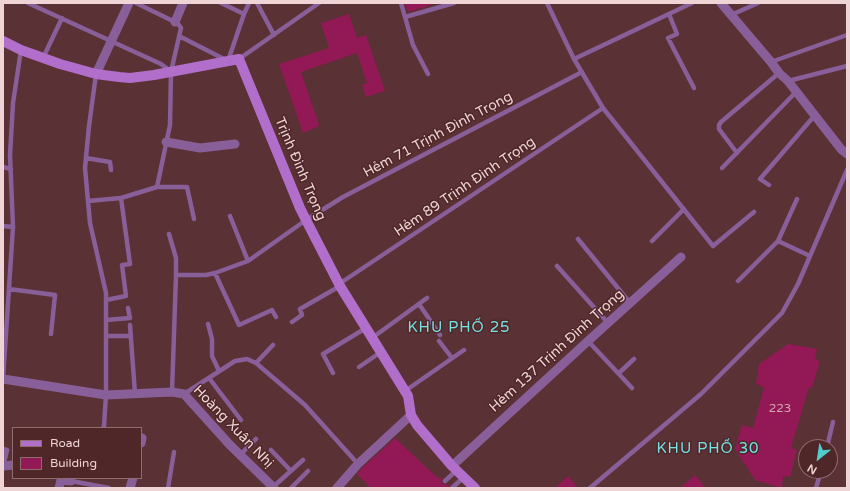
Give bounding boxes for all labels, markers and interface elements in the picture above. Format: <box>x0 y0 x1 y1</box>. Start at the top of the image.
street label: Hẻm 71 Trịnh Đình Trọng <box>361 88 515 182</box>
street label: Trịnh Đình Trọng <box>271 115 329 223</box>
street label: Hẻm 89 Trịnh Đình Trọng <box>391 133 539 241</box>
street label: Hẻm 137 Trịnh Đình Trọng <box>486 286 628 416</box>
district label: KHU PHỐ 25 <box>408 319 510 337</box>
street label: Hoàng Xuân Nhị <box>189 382 277 472</box>
house number: 223 <box>769 402 791 416</box>
legend <box>12 427 142 479</box>
text: Road <box>50 436 80 450</box>
north arrow <box>798 439 838 479</box>
district label: KHU PHỐ 30 <box>657 440 759 458</box>
text: Building <box>50 456 97 470</box>
text: N <box>805 461 819 477</box>

